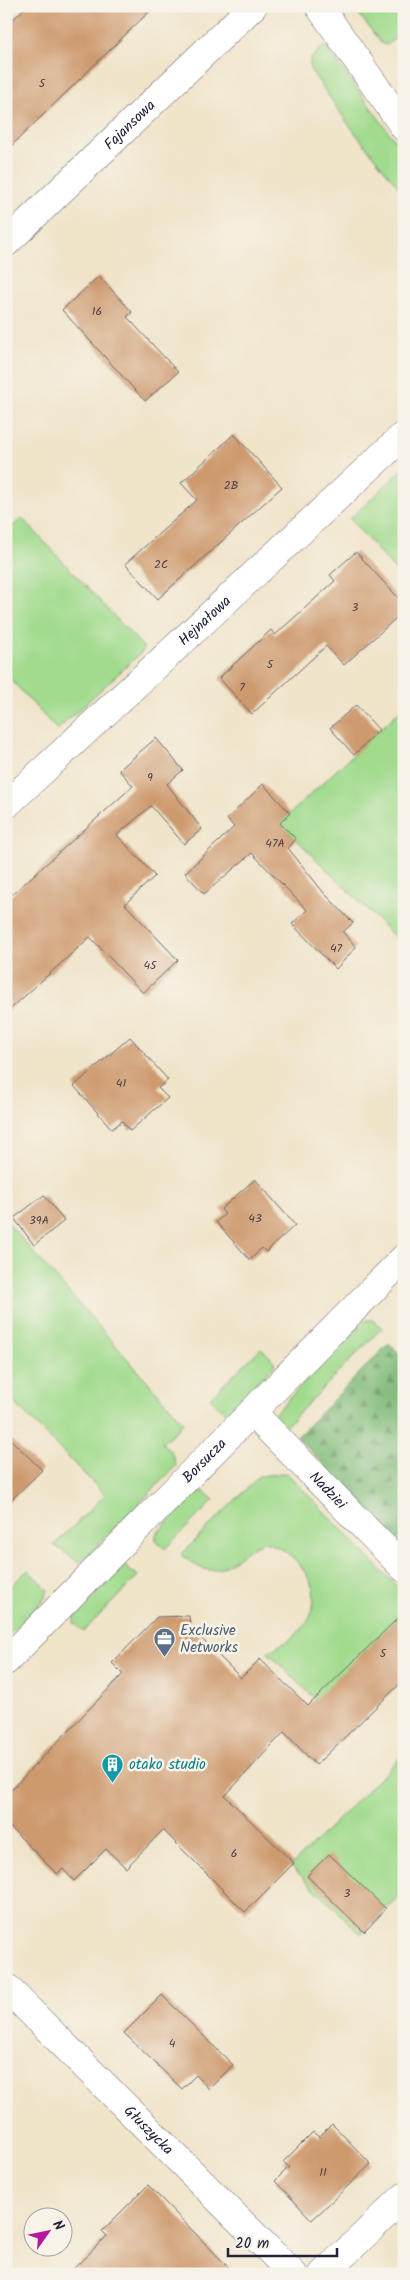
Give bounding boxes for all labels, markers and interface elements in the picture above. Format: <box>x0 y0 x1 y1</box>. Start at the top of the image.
house number: 5 <box>39 74 47 93</box>
street label: Fajansowa <box>99 94 162 156</box>
house number: 16 <box>92 302 102 321</box>
house number: 2B <box>224 476 238 495</box>
house number: 2C <box>154 555 168 574</box>
street label: Hejnałowa <box>173 590 237 652</box>
house number: 3 <box>352 598 359 617</box>
house number: 5 <box>267 655 275 674</box>
house number: 7 <box>239 678 245 697</box>
house number: 9 <box>147 768 153 787</box>
house number: 47A <box>265 834 285 853</box>
house number: 47 <box>330 939 343 958</box>
house number: 45 <box>143 956 158 975</box>
house number: 41 <box>116 1074 126 1093</box>
house number: 43 <box>248 1209 262 1228</box>
house number: 39A <box>29 1211 49 1230</box>
street label: Borsucza <box>177 1433 233 1489</box>
street label: Nadziei <box>303 1466 353 1516</box>
place label: Exclusive Networks <box>180 1619 239 1660</box>
office icon: Exclusive Networks <box>152 1627 176 1658</box>
house number: 5 <box>380 1644 388 1663</box>
building icon: otako studio <box>101 1752 125 1783</box>
place label: otako studio <box>129 1753 206 1777</box>
house number: 6 <box>231 1844 237 1863</box>
house number: 3 <box>344 1884 351 1903</box>
house number: 4 <box>169 2034 176 2053</box>
street label: Głuszycka <box>117 2100 179 2161</box>
house number: 11 <box>319 2163 327 2182</box>
north arrow <box>22 2208 72 2258</box>
text: N <box>46 2216 70 2235</box>
scale bar <box>228 2225 336 2257</box>
text: 20 m <box>235 2232 269 2256</box>

